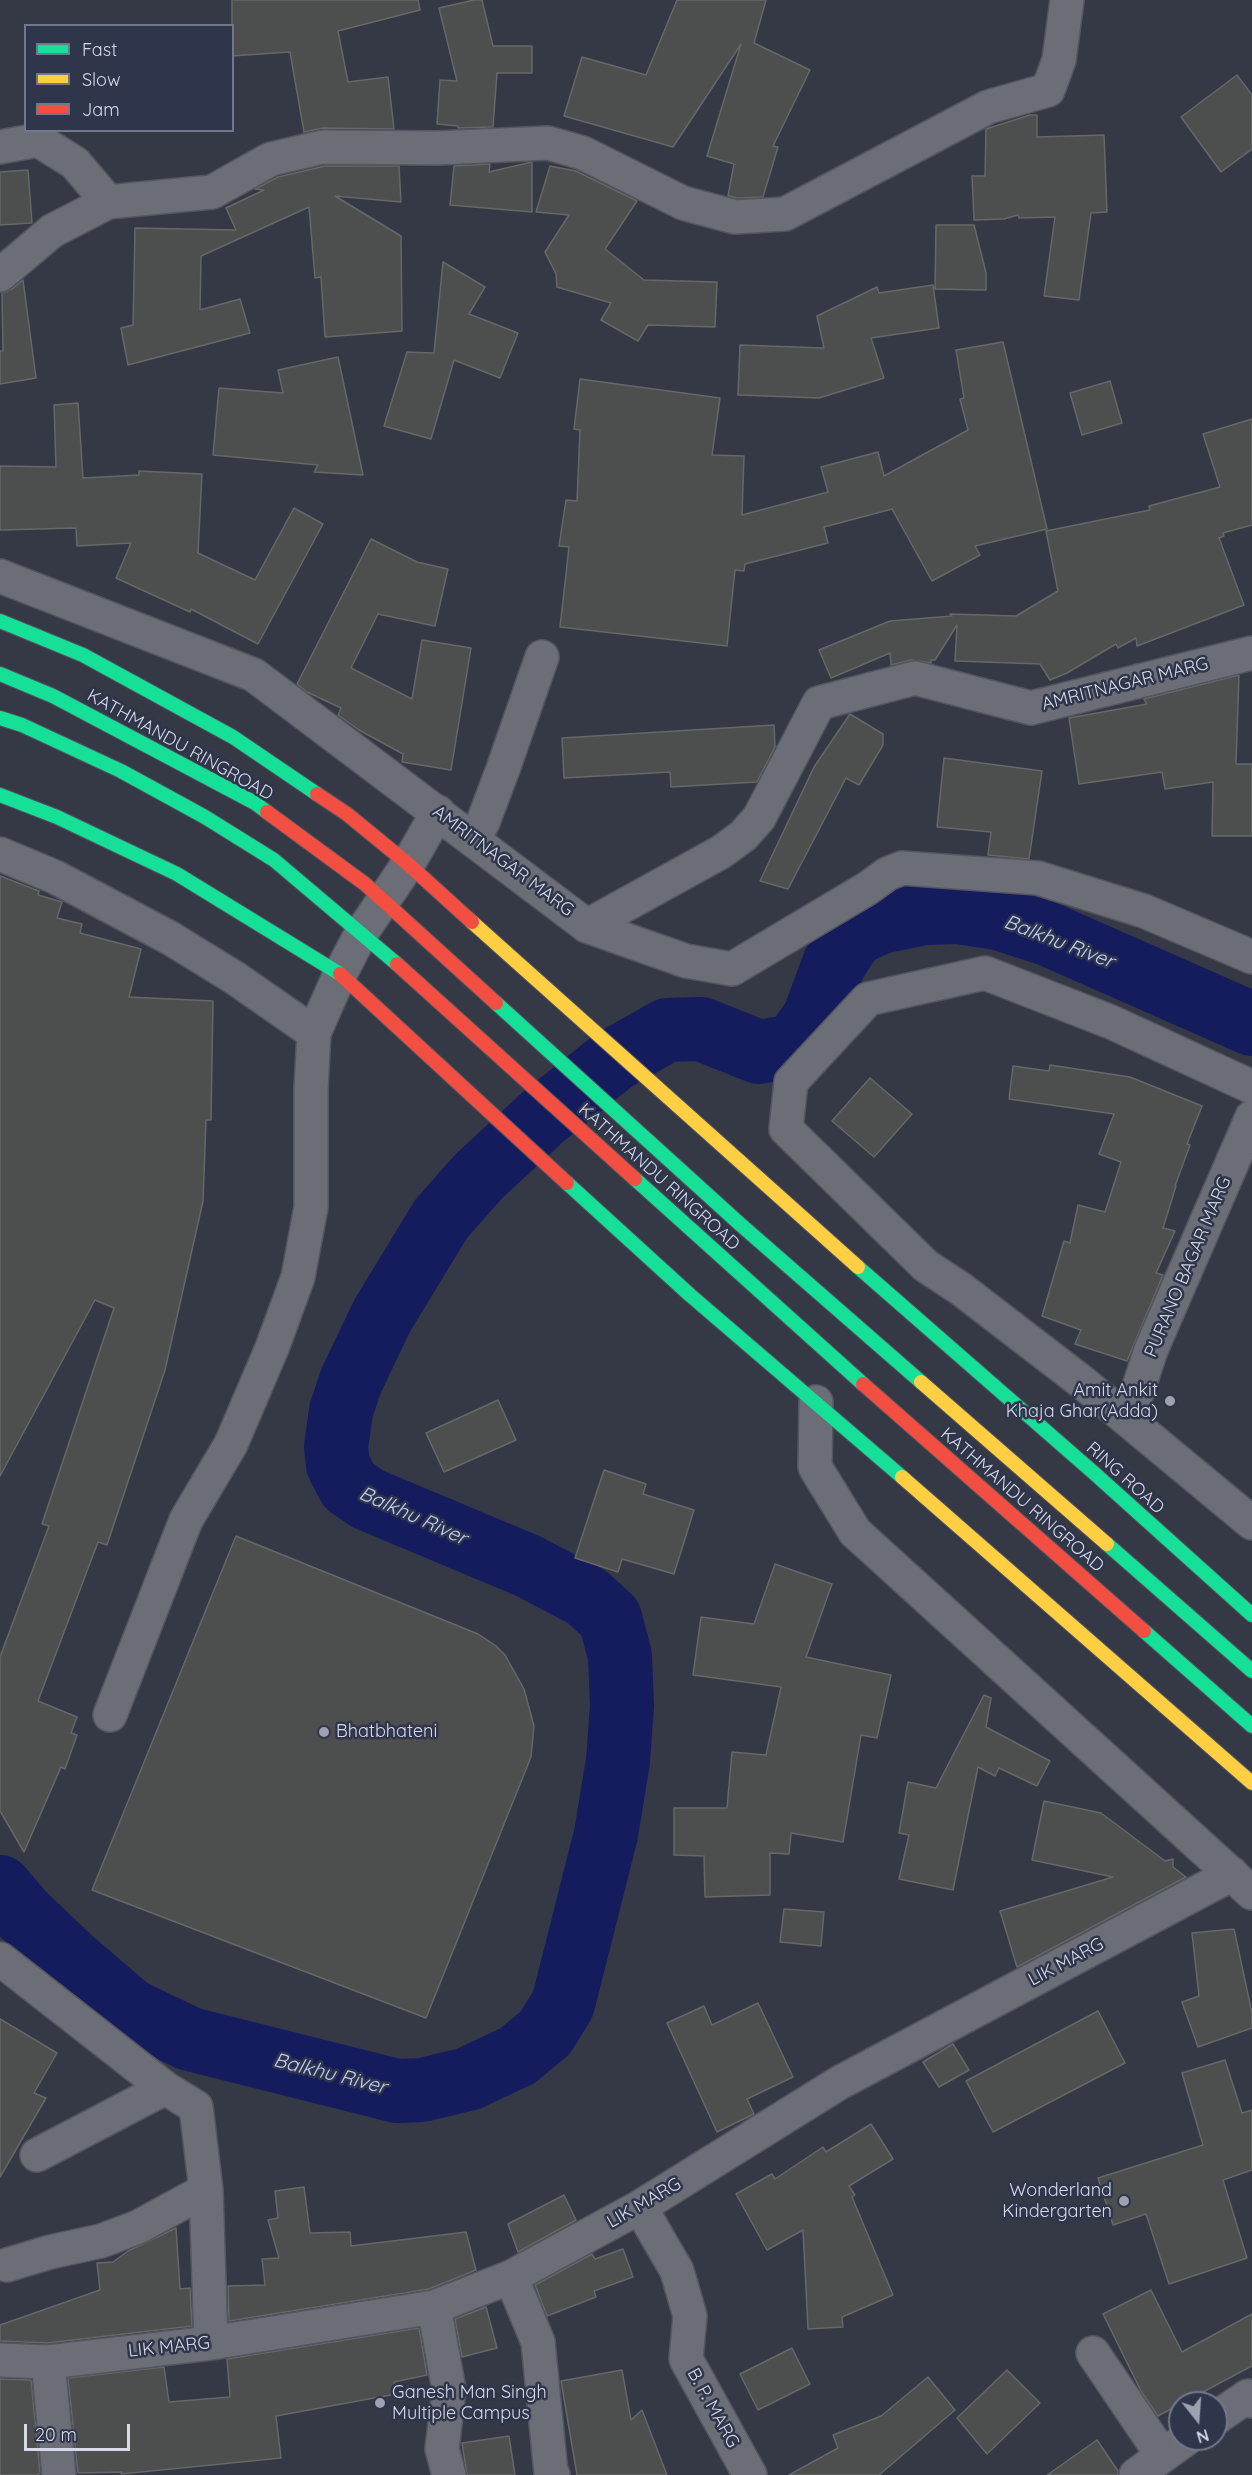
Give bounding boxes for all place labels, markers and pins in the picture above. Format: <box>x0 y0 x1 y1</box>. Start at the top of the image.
place label: Amit Ankit Khaja Ghar(Adda) <box>1006 1380 1158 1422</box>
marker: Amit Ankit Khaja Ghar(Adda) <box>1163 1394 1177 1408</box>
place label: Bhatbhateni <box>336 1721 437 1743</box>
marker: Bhatbhateni <box>317 1725 331 1739</box>
place label: Wonderland Kindergarten <box>1002 2180 1112 2222</box>
marker: Wonderland Kindergarten <box>1117 2194 1131 2208</box>
place label: Ganesh Man Singh Multiple Campus <box>392 2382 547 2424</box>
marker: Ganesh Man Singh Multiple Campus <box>373 2396 387 2410</box>

